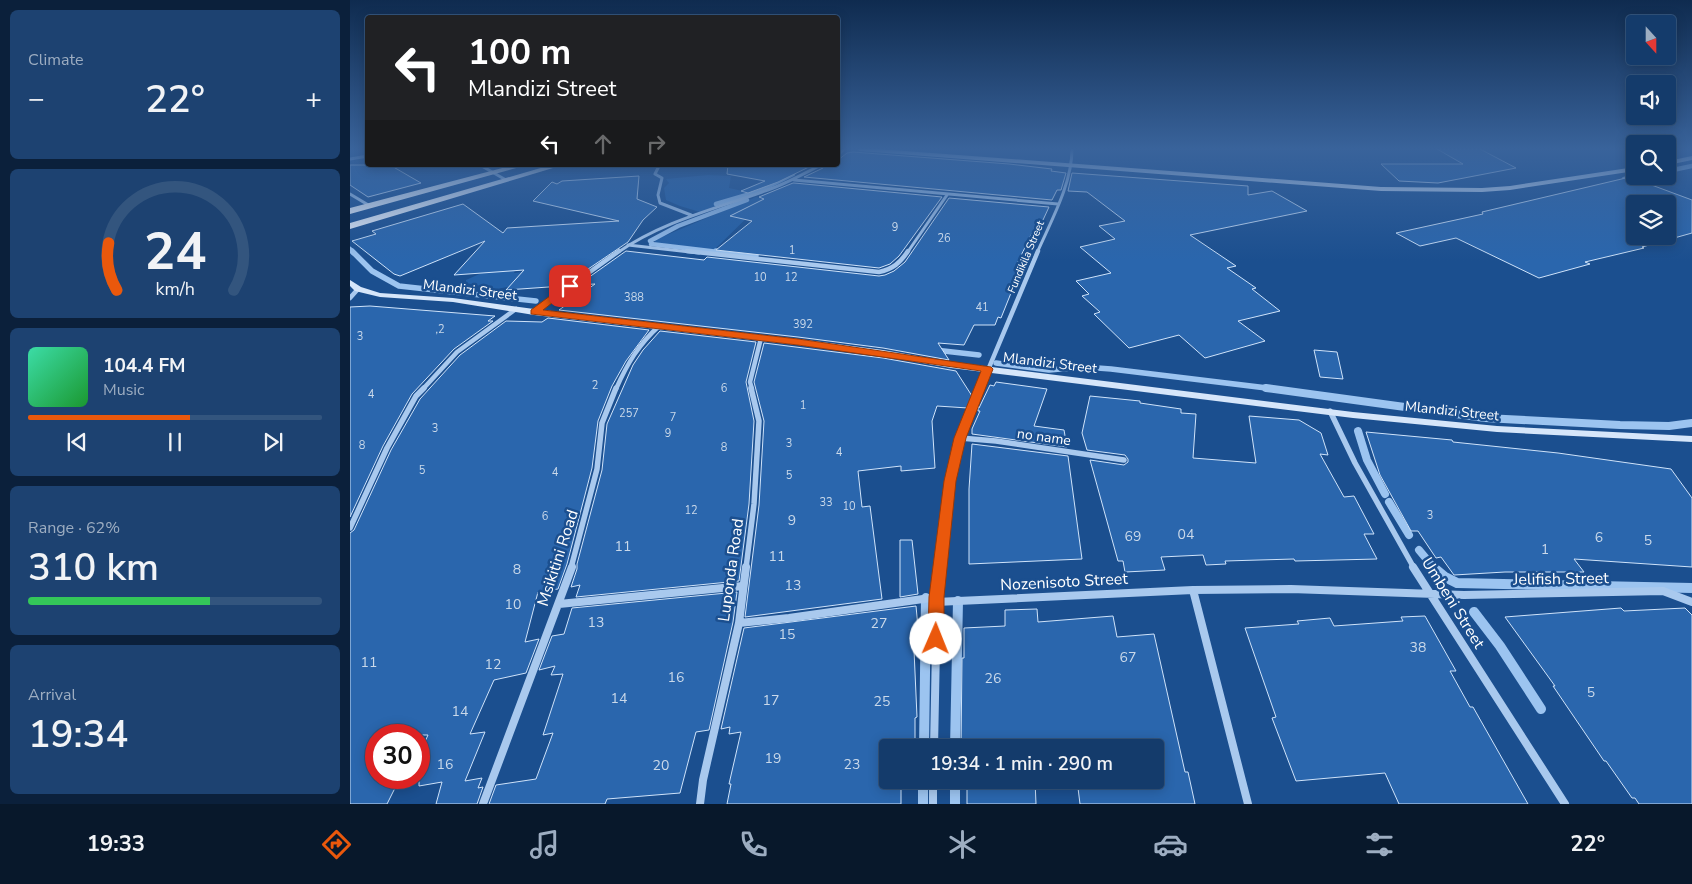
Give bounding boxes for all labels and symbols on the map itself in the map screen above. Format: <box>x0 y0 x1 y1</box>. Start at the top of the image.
north arrow <box>1626 15 1676 65</box>
street label: Fundikila Street <box>1004 218 1048 295</box>
house number: 9 <box>892 220 898 235</box>
house number: 26 <box>937 231 951 246</box>
house number: 1 <box>789 243 795 258</box>
pin <box>549 265 591 307</box>
house number: 10 <box>753 270 767 285</box>
house number: 12 <box>784 270 798 285</box>
street label: Mlandizi Street <box>422 275 518 305</box>
house number: 388 <box>624 290 644 305</box>
house number: 41 <box>975 300 989 315</box>
house number: 392 <box>793 317 813 332</box>
house number: ,2 <box>435 322 445 337</box>
house number: 3 <box>357 329 363 344</box>
street label: Mlandizi Street <box>1002 348 1098 378</box>
house number: 2 <box>592 378 598 393</box>
house number: 6 <box>721 381 728 396</box>
house number: 4 <box>368 387 375 402</box>
street label: Mlandizi Street <box>1404 397 1500 425</box>
house number: 1 <box>800 398 806 413</box>
house number: 257 <box>619 406 639 421</box>
house number: 7 <box>670 410 676 425</box>
house number: 3 <box>432 421 438 436</box>
street label: no name <box>1016 424 1072 450</box>
house number: 9 <box>665 426 671 441</box>
house number: 3 <box>786 436 792 451</box>
house number: 8 <box>359 438 366 453</box>
house number: 8 <box>721 440 728 455</box>
house number: 4 <box>836 445 843 460</box>
house number: 5 <box>419 463 426 478</box>
house number: 4 <box>552 465 559 480</box>
house number: 5 <box>786 468 793 483</box>
house number: 33 <box>819 495 833 510</box>
house number: 10 <box>842 499 856 514</box>
house number: 12 <box>684 503 698 518</box>
street label: Msikitini Road <box>532 507 584 609</box>
house number: 3 <box>1427 508 1433 523</box>
house number: 6 <box>542 509 549 524</box>
house number: 9 <box>788 511 796 530</box>
street label: Luponda Road <box>713 517 749 623</box>
house number: 04 <box>1178 525 1194 544</box>
house number: 69 <box>1125 527 1141 546</box>
house number: 6 <box>1595 528 1603 547</box>
house number: 5 <box>1644 531 1652 550</box>
house number: 11 <box>615 537 631 556</box>
house number: 1 <box>1541 540 1549 559</box>
house number: 11 <box>769 547 785 566</box>
street label: Umbeni Street <box>1416 553 1490 653</box>
house number: 8 <box>513 560 521 579</box>
street label: Jelifish Street <box>1512 567 1609 591</box>
street label: Nozenisoto Street <box>1000 568 1129 596</box>
house number: 13 <box>785 576 801 595</box>
house number: 10 <box>505 595 521 614</box>
position arrow <box>909 612 961 664</box>
house number: 13 <box>588 613 604 632</box>
house number: 27 <box>871 614 887 633</box>
house number: 15 <box>779 625 795 644</box>
house number: 38 <box>1410 638 1426 657</box>
house number: 67 <box>1120 648 1136 667</box>
house number: 11 <box>361 653 377 672</box>
house number: 12 <box>485 655 501 674</box>
house number: 16 <box>668 668 684 687</box>
house number: 26 <box>985 669 1001 688</box>
house number: 5 <box>1587 683 1595 702</box>
house number: 14 <box>611 689 627 708</box>
house number: 17 <box>763 691 779 710</box>
house number: 25 <box>874 692 890 711</box>
house number: 14 <box>452 702 468 721</box>
speed limit sign: 30 <box>365 724 430 789</box>
house number: 19 <box>765 749 781 768</box>
house number: 16 <box>437 755 453 774</box>
house number: 23 <box>844 755 860 774</box>
house number: 20 <box>653 756 669 775</box>

